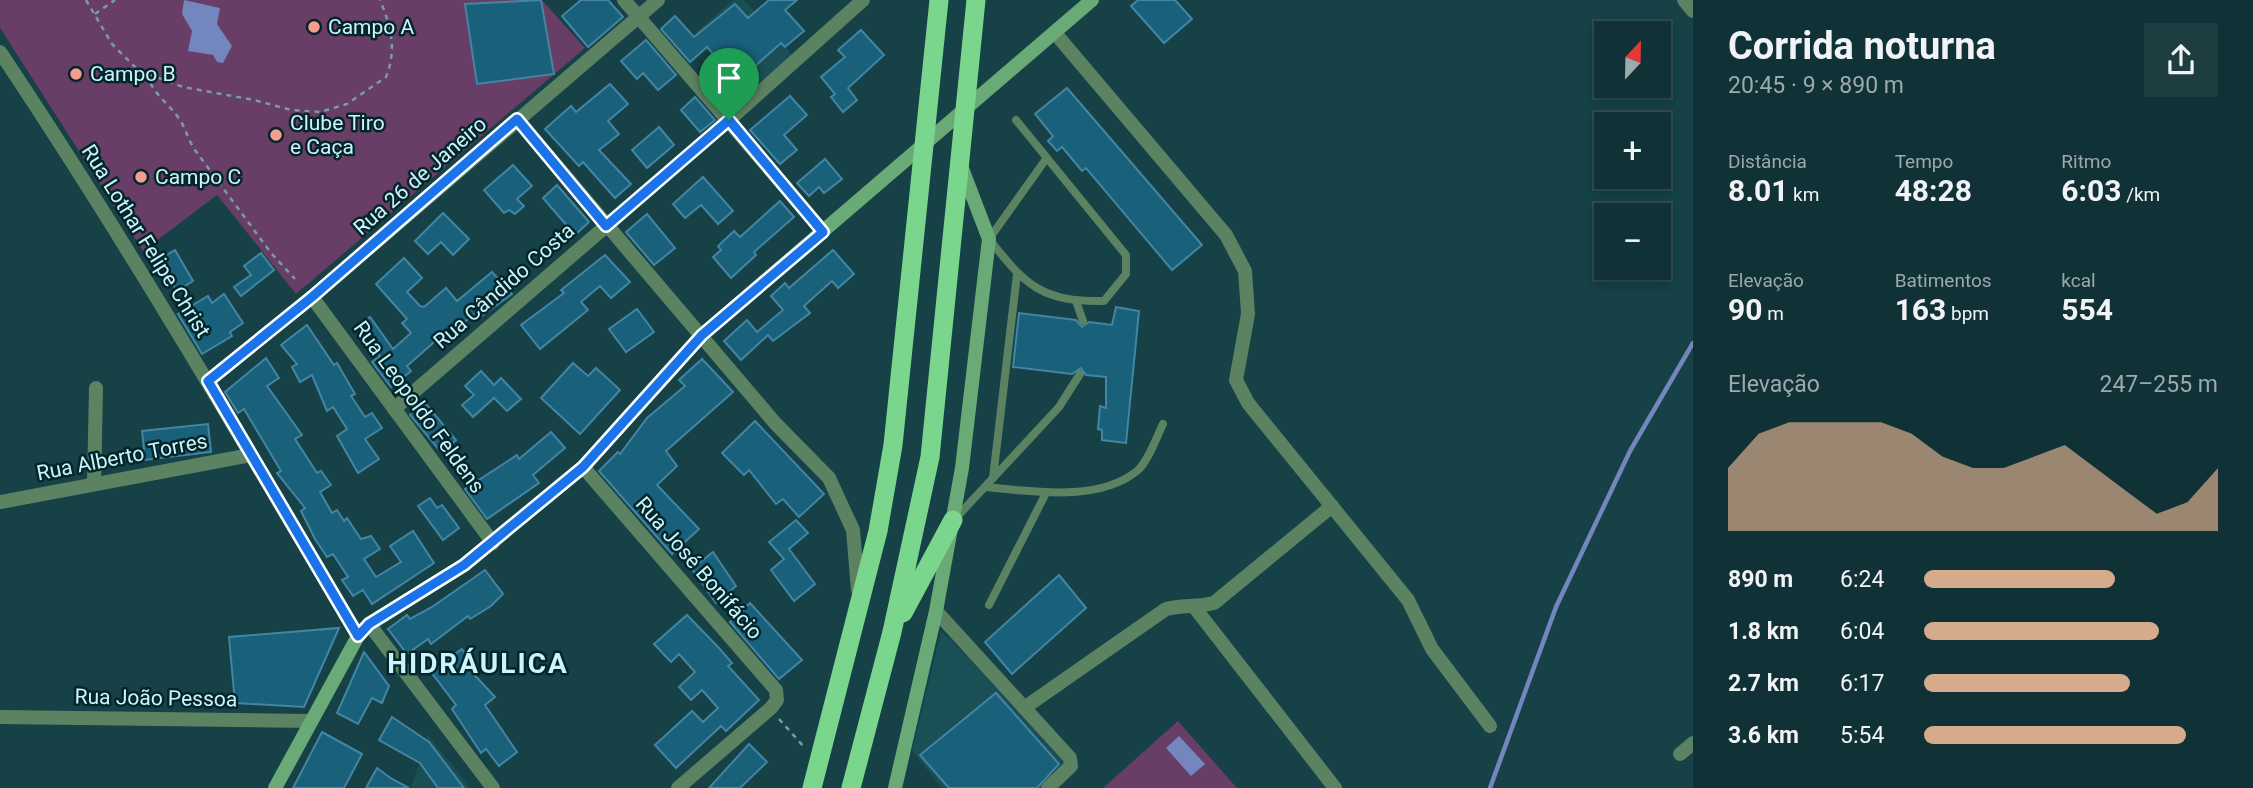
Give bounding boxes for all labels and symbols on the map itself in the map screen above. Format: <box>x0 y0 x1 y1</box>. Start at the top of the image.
place label: Campo A <box>328 15 414 39</box>
marker: Campo A <box>306 19 322 35</box>
north arrow <box>1594 21 1671 98</box>
pin <box>699 48 759 120</box>
place label: Campo B <box>90 62 176 86</box>
marker: Campo B <box>68 66 84 82</box>
place label: Clube Tiro e Caça <box>290 111 385 159</box>
street label: Rua 26 de Janeiro <box>349 112 491 240</box>
marker: Clube Tiro e Caça <box>268 127 284 143</box>
street label: Rua Lothar Felipe Christ <box>77 140 215 342</box>
place label: Campo C <box>155 165 241 189</box>
marker: Campo C <box>133 169 149 185</box>
street label: Rua Cândido Costa <box>429 218 579 354</box>
street label: Rua Leopoldo Feldens <box>349 316 489 498</box>
street label: Rua Alberto Torres <box>35 429 209 485</box>
street label: Rua José Bonifácio <box>631 492 767 644</box>
district label: HIDRÁULICA <box>387 647 569 680</box>
street label: Rua João Pessoa <box>74 685 238 711</box>

